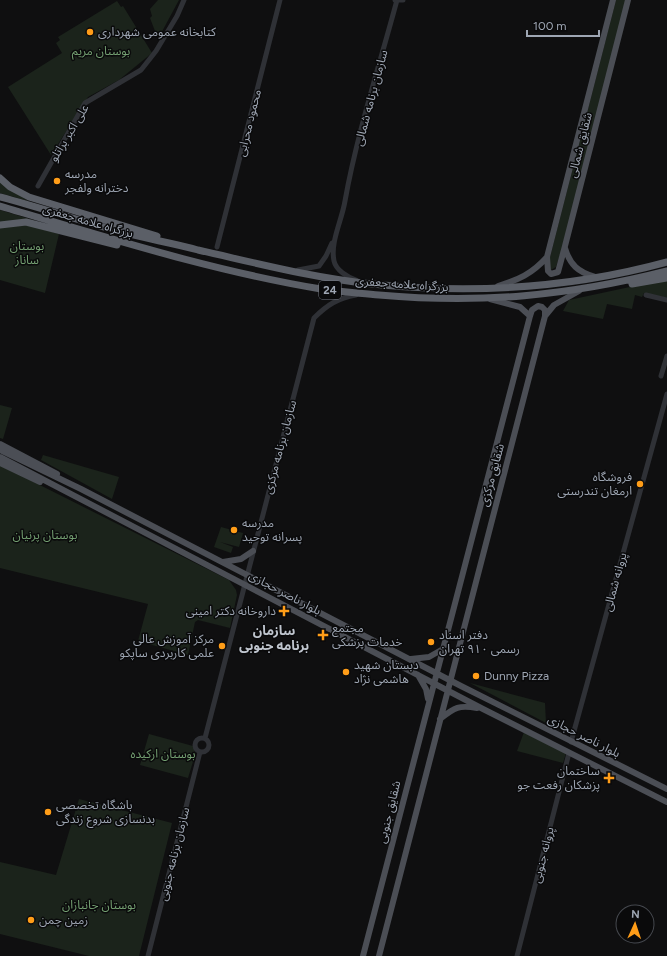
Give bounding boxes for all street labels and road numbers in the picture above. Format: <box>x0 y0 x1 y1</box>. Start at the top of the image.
street label: سازمان برنامه شمالی <box>351 48 391 148</box>
street label: محمود محرابی <box>234 88 264 158</box>
street label: علی اکبر براتلو <box>46 102 92 164</box>
street label: شقایق شمالی <box>565 111 596 179</box>
street label: بزرگراه علامه جعفری <box>41 201 135 241</box>
street label: بزرگراه علامه جعفری <box>355 274 449 294</box>
road number: 24 <box>319 281 341 299</box>
street label: سازمان برنامه مرکزی <box>261 399 299 495</box>
street label: شقایق مرکزی <box>477 442 508 508</box>
street label: پروانه شمالی <box>600 551 631 613</box>
street label: بلوار ناصر حجازی <box>247 568 323 618</box>
street label: بلوار ناصر حجازی <box>545 712 623 760</box>
street label: شقایق جنوبی <box>374 779 405 845</box>
street label: سازمان برنامه جنوبی <box>156 806 192 902</box>
street label: پروانه جنوبی <box>529 825 558 885</box>

